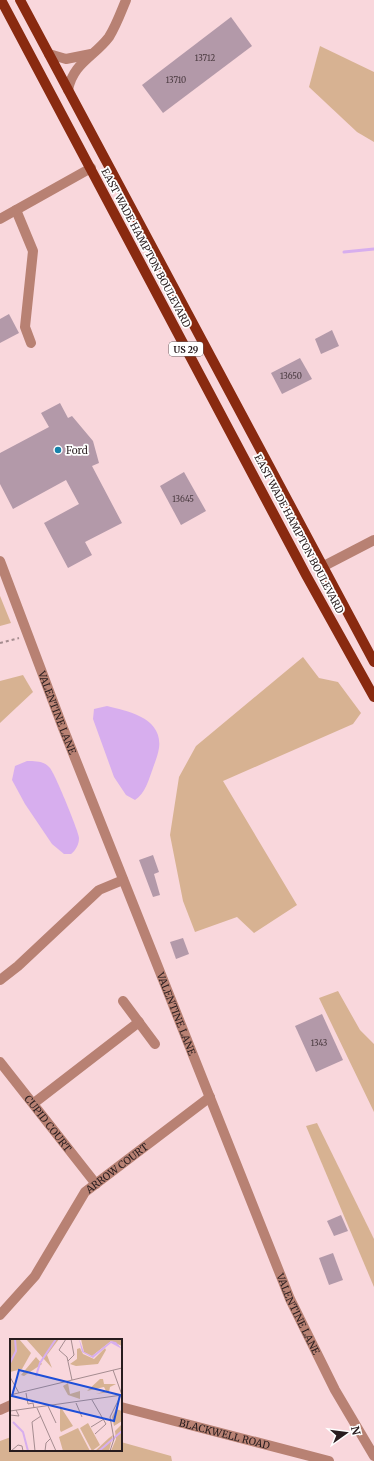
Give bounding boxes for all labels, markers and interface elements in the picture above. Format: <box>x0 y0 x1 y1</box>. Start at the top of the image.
house number: 13712 <box>195 53 215 63</box>
house number: 13710 <box>166 75 186 85</box>
street label: EAST WADE HAMPTON BOULEVARD <box>98 166 194 330</box>
road number: US 29 <box>169 342 203 356</box>
house number: 13650 <box>280 371 302 381</box>
place label: Ford <box>66 444 88 457</box>
marker: Ford <box>53 445 63 455</box>
street label: EAST WADE HAMPTON BOULEVARD <box>251 452 347 616</box>
house number: 13645 <box>172 494 194 504</box>
street label: VALENTINE LANE <box>35 668 79 757</box>
street label: VALENTINE LANE <box>154 969 199 1058</box>
house number: 1343 <box>311 1038 328 1048</box>
street label: CUPID COURT <box>22 1092 75 1154</box>
street label: ARROW COURT <box>82 1140 151 1196</box>
street label: VALENTINE LANE <box>274 1271 323 1357</box>
inset map <box>10 1339 122 1451</box>
north arrow <box>326 1413 366 1453</box>
street label: BLACKWELL ROAD <box>178 1416 272 1452</box>
text: N <box>348 1425 364 1437</box>

